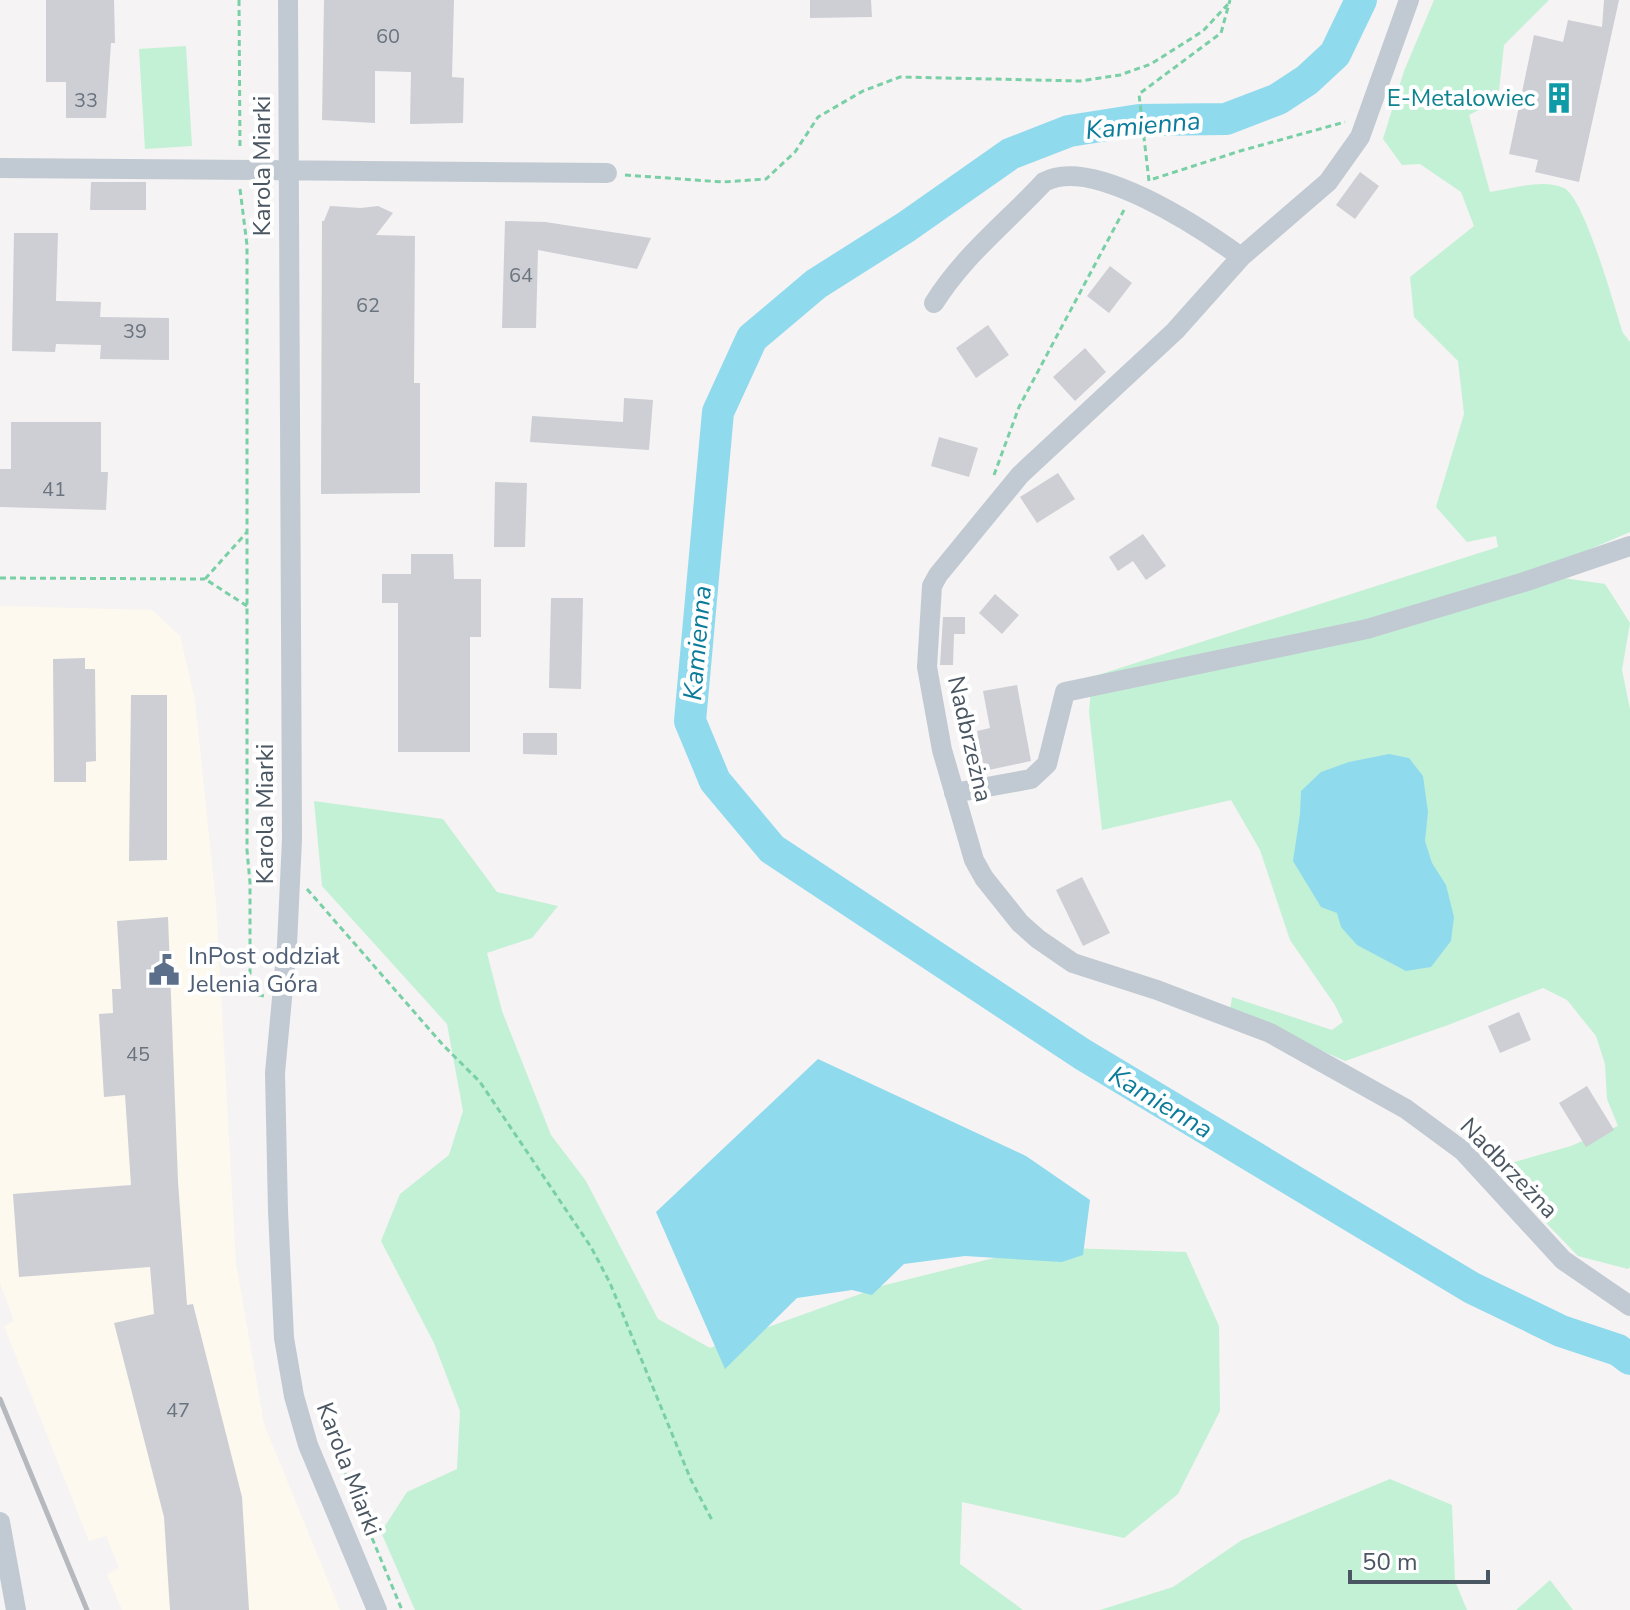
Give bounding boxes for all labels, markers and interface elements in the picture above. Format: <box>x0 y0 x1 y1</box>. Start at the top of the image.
house number: 60 <box>376 23 400 50</box>
building icon: E-Metalowiec <box>1542 81 1576 115</box>
place label: E-Metalowiec <box>1387 82 1535 114</box>
house number: 33 <box>74 87 98 114</box>
street label: Karola Miarki <box>246 96 278 236</box>
water label: Kamienna <box>1084 103 1202 148</box>
house number: 64 <box>509 262 533 289</box>
house number: 62 <box>356 292 380 319</box>
house number: 39 <box>123 318 147 345</box>
house number: 41 <box>42 476 66 503</box>
water label: Kamienna <box>675 584 720 702</box>
street label: Nadbrzeżna <box>940 673 1000 805</box>
street label: Karola Miarki <box>249 744 281 884</box>
place label: InPost oddział Jelenia Góra <box>187 940 340 1000</box>
public building icon: InPost oddział Jelenia Góra <box>147 953 181 987</box>
house number: 45 <box>126 1041 150 1068</box>
water label: Kamienna <box>1102 1058 1219 1147</box>
street label: Nadbrzeżna <box>1453 1111 1565 1225</box>
house number: 47 <box>166 1397 190 1424</box>
street label: Karola Miarki <box>309 1398 389 1540</box>
scale bar <box>1350 1534 1488 1584</box>
text: 50 m <box>1362 1546 1418 1578</box>

